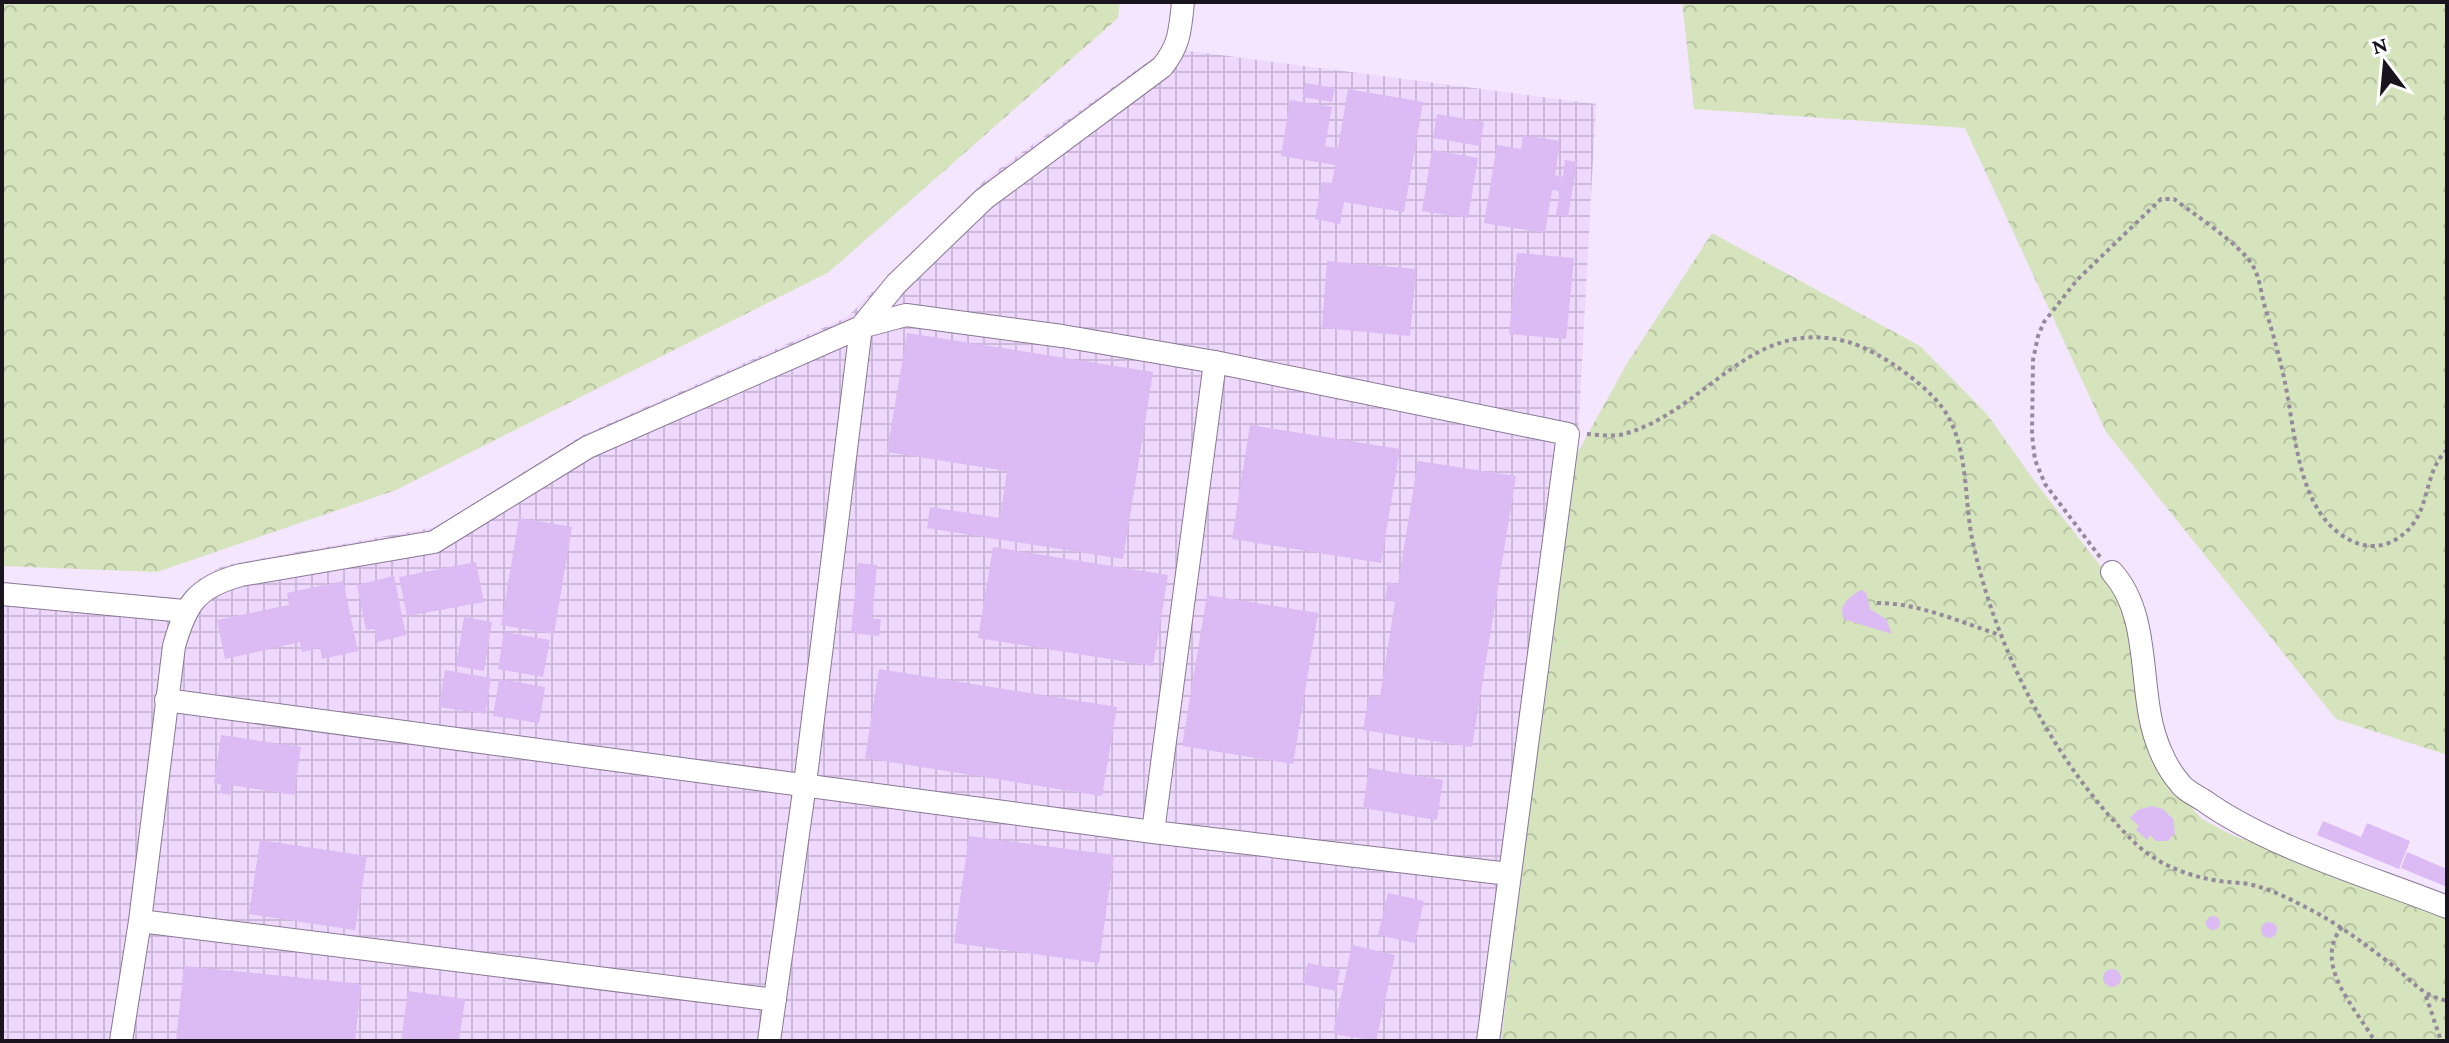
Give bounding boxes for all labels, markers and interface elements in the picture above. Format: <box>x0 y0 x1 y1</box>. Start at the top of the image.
north arrow <box>2345 24 2425 104</box>
text: N <box>2369 31 2390 59</box>

